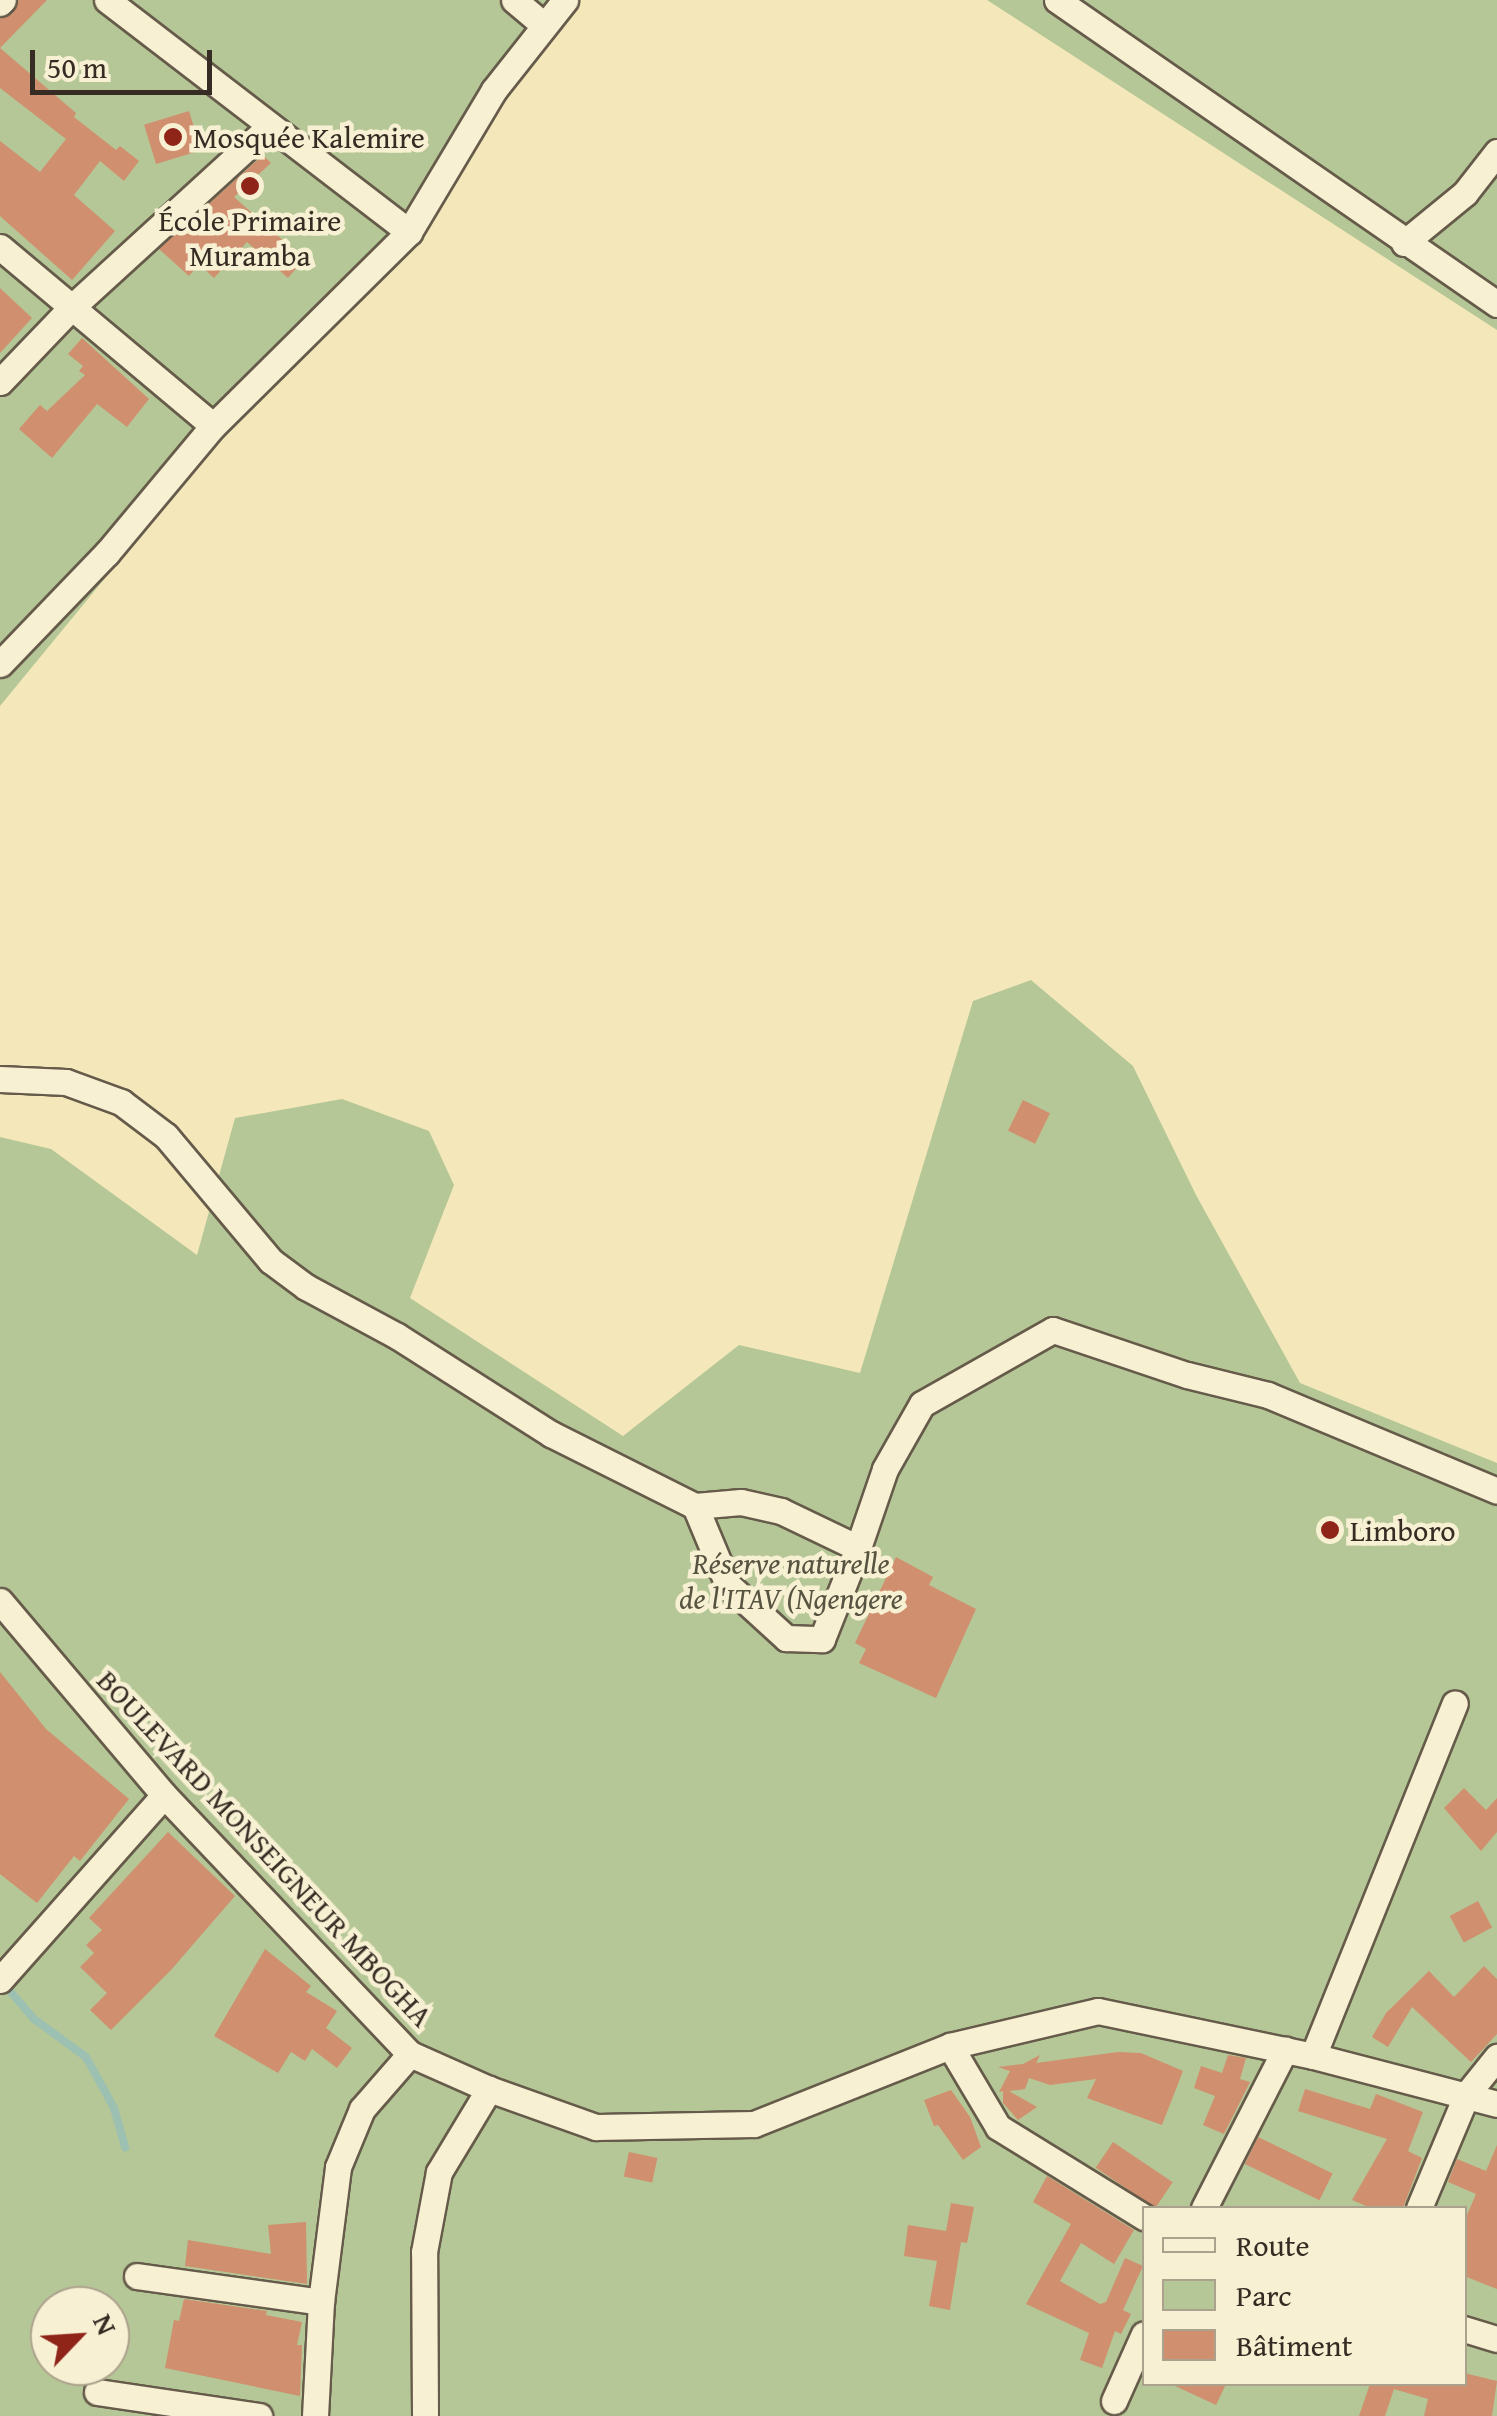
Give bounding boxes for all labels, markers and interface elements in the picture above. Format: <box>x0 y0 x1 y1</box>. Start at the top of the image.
scale bar <box>35 30 218 92</box>
text: 50 m <box>47 45 107 89</box>
place label: Mosquée Kalemire <box>193 119 425 155</box>
marker: Mosquée Kalemire <box>162 126 184 148</box>
marker: École Primaire Muramba <box>239 175 261 197</box>
place label: École Primaire Muramba <box>159 202 341 272</box>
place label: Limboro <box>1350 1512 1456 1548</box>
marker: Limboro <box>1319 1519 1341 1541</box>
park label: Réserve naturelle de l'ITAV (Ngengere <box>679 1545 903 1616</box>
street label: BOULEVARD MONSEIGNEUR MBOGHA <box>90 1662 440 2034</box>
legend <box>1142 2206 1467 2386</box>
text: Route <box>1236 2223 1309 2267</box>
text: Parc <box>1236 2273 1292 2317</box>
north arrow <box>30 2286 130 2386</box>
text: N <box>83 2307 128 2341</box>
text: Bâtiment <box>1236 2323 1352 2367</box>

